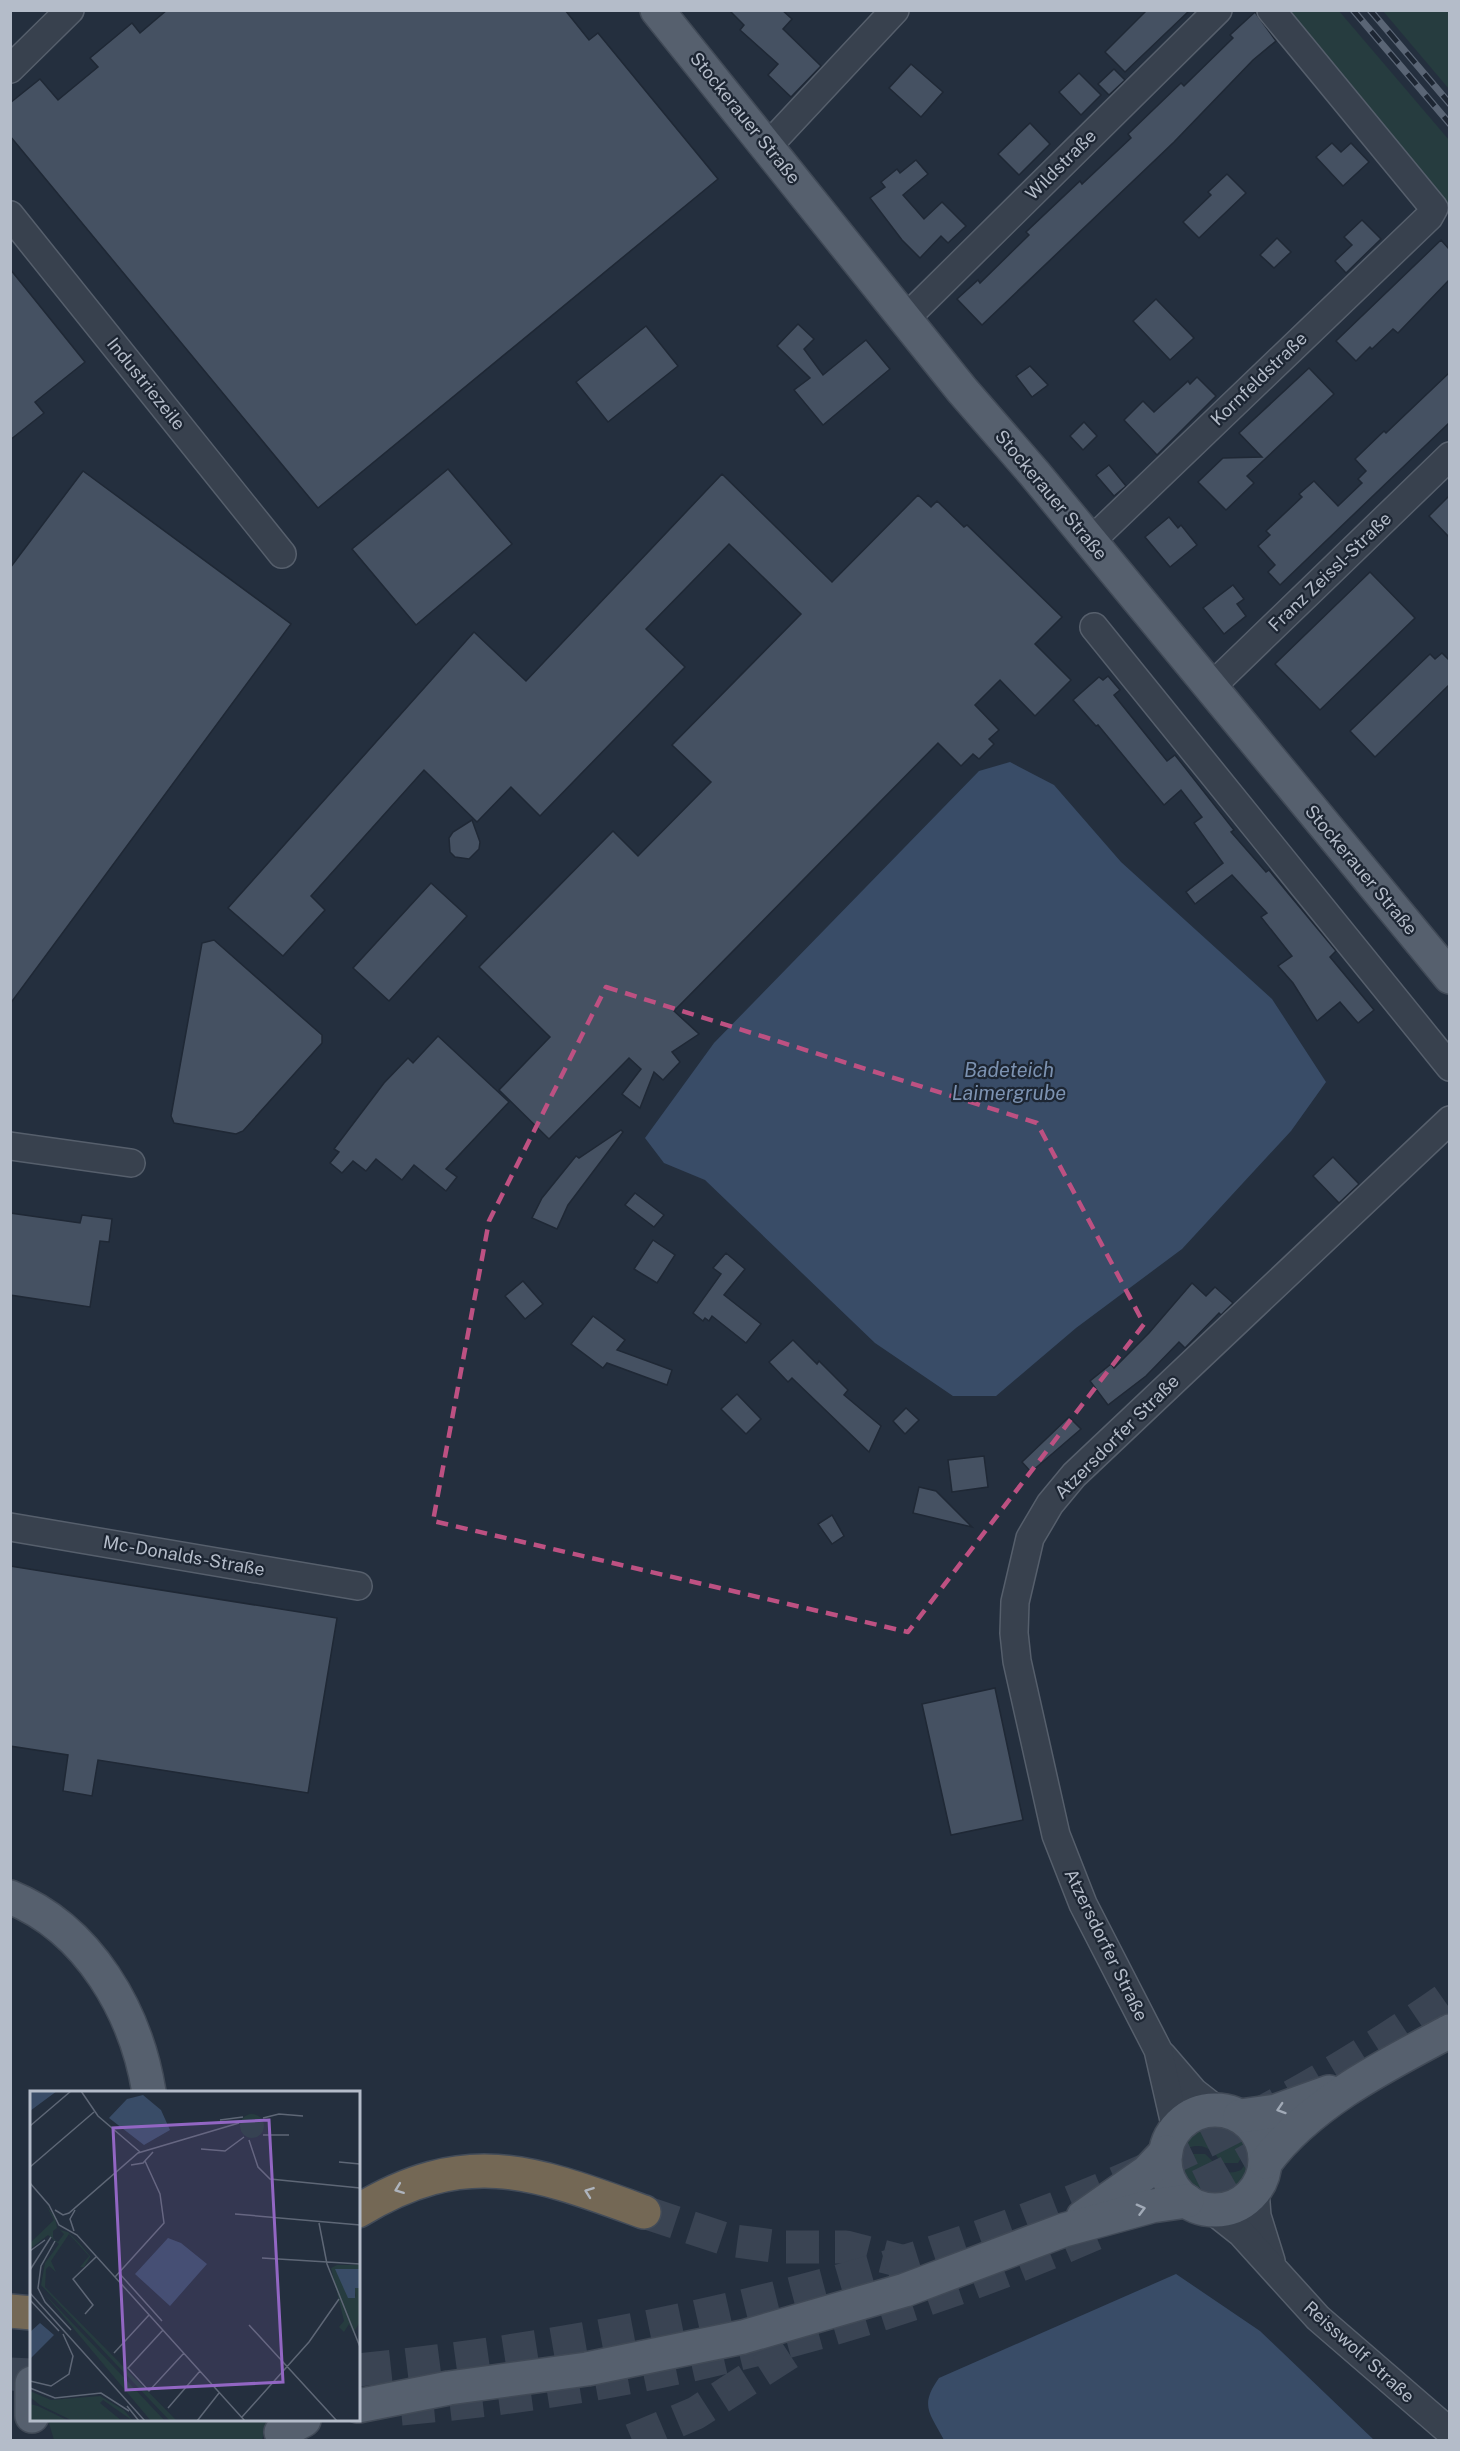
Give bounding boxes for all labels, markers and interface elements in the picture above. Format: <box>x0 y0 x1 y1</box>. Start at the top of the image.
street label: Stockerauer Straße <box>686 48 805 188</box>
street label: Wildstraße <box>1021 125 1100 204</box>
street label: Kornfeldstraße <box>1206 328 1311 430</box>
street label: Industriezeile <box>103 333 190 434</box>
street label: Stockerauer Straße <box>991 425 1112 564</box>
street label: Franz Zeissl-Straße <box>1264 508 1395 636</box>
street label: Stockerauer Straße <box>1301 800 1422 939</box>
water label: Badeteich Laimergrube <box>952 1058 1066 1105</box>
street label: Atzersdorfer Straße <box>1050 1370 1183 1503</box>
street label: Mc-Donalds-Straße <box>102 1531 266 1580</box>
street label: Atzersdorfer Straße <box>1061 1865 1152 2024</box>
inset map <box>30 2091 360 2421</box>
one-way arrow <box>1276 2102 1287 2114</box>
one-way arrow <box>394 2182 405 2194</box>
one-way arrow <box>584 2186 594 2199</box>
one-way arrow <box>1135 2204 1146 2216</box>
street label: Reisswolf Straße <box>1300 2297 1419 2407</box>

